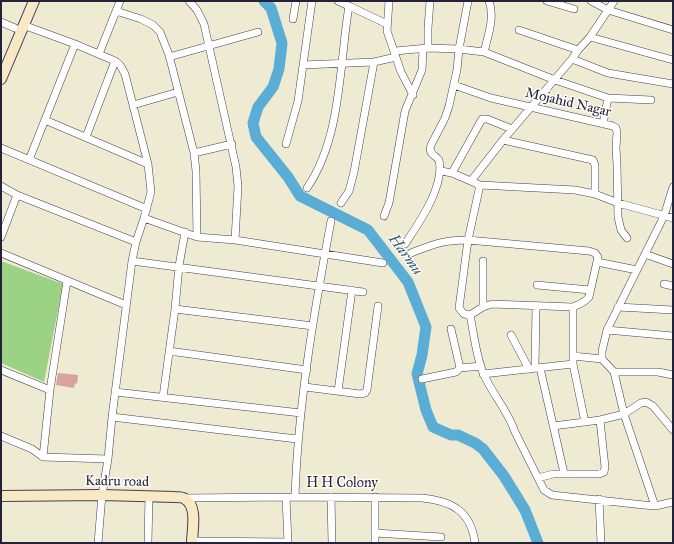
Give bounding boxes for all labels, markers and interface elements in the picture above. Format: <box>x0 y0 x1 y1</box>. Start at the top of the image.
street label: Mojahid Nagar <box>523 85 613 121</box>
water label: Harmu <box>384 231 426 279</box>
street label: Kadru road <box>85 473 149 491</box>
street label: H H Colony <box>306 476 378 492</box>

